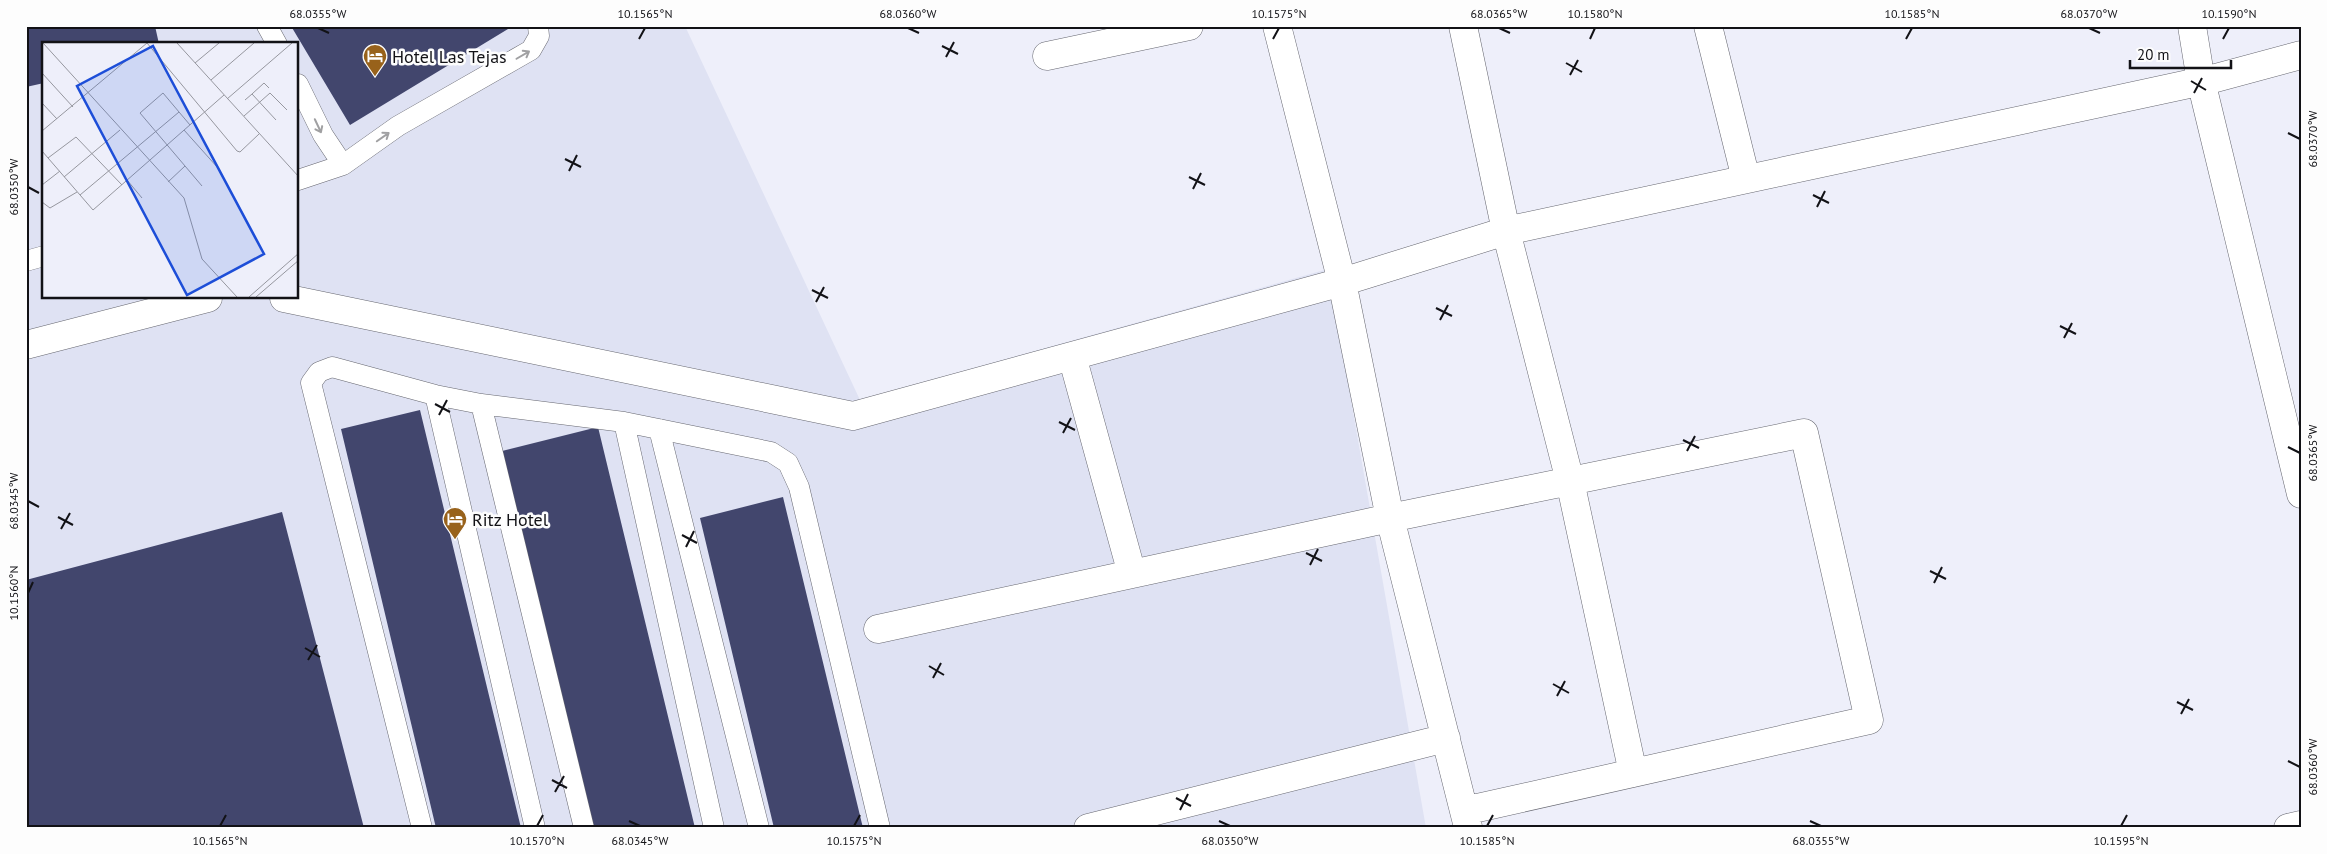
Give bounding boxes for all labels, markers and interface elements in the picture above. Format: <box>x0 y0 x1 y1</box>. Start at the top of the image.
text: 68.0355°W <box>290 6 346 21</box>
text: 10.1565°N <box>618 6 672 21</box>
text: 68.0360°W <box>880 6 936 21</box>
text: 10.1575°N <box>1252 6 1306 21</box>
text: 68.0365°W <box>1471 6 1527 21</box>
text: 10.1580°N <box>1568 6 1622 21</box>
text: 10.1585°N <box>1885 6 1939 21</box>
text: 68.0370°W <box>2061 6 2117 21</box>
text: 10.1590°N <box>2202 6 2256 21</box>
scale bar <box>2130 38 2231 70</box>
inset map <box>42 42 299 299</box>
hotel icon: Hotel Las Tejas <box>362 43 388 77</box>
place label: Hotel Las Tejas <box>392 45 507 68</box>
text: 20 m <box>2137 45 2170 64</box>
one-way arrow <box>515 49 529 59</box>
text: 68.0370°W <box>2305 111 2320 167</box>
one-way arrow <box>314 118 323 133</box>
one-way arrow <box>376 132 390 142</box>
text: 68.0350°W <box>6 159 21 215</box>
text: 68.0365°W <box>2305 425 2320 481</box>
text: 68.0345°W <box>6 473 21 529</box>
hotel icon: Ritz Hotel <box>442 506 468 540</box>
place label: Ritz Hotel <box>472 508 549 531</box>
text: 10.1560°N <box>6 566 21 620</box>
text: 68.0360°W <box>2305 739 2320 795</box>
text: 10.1565°N <box>193 833 247 848</box>
text: 10.1570°N <box>510 833 564 848</box>
text: 68.0345°W <box>612 833 668 848</box>
text: 10.1575°N <box>827 833 881 848</box>
text: 68.0350°W <box>1202 833 1258 848</box>
text: 10.1585°N <box>1460 833 1514 848</box>
text: 68.0355°W <box>1793 833 1849 848</box>
text: 10.1595°N <box>2094 833 2148 848</box>

